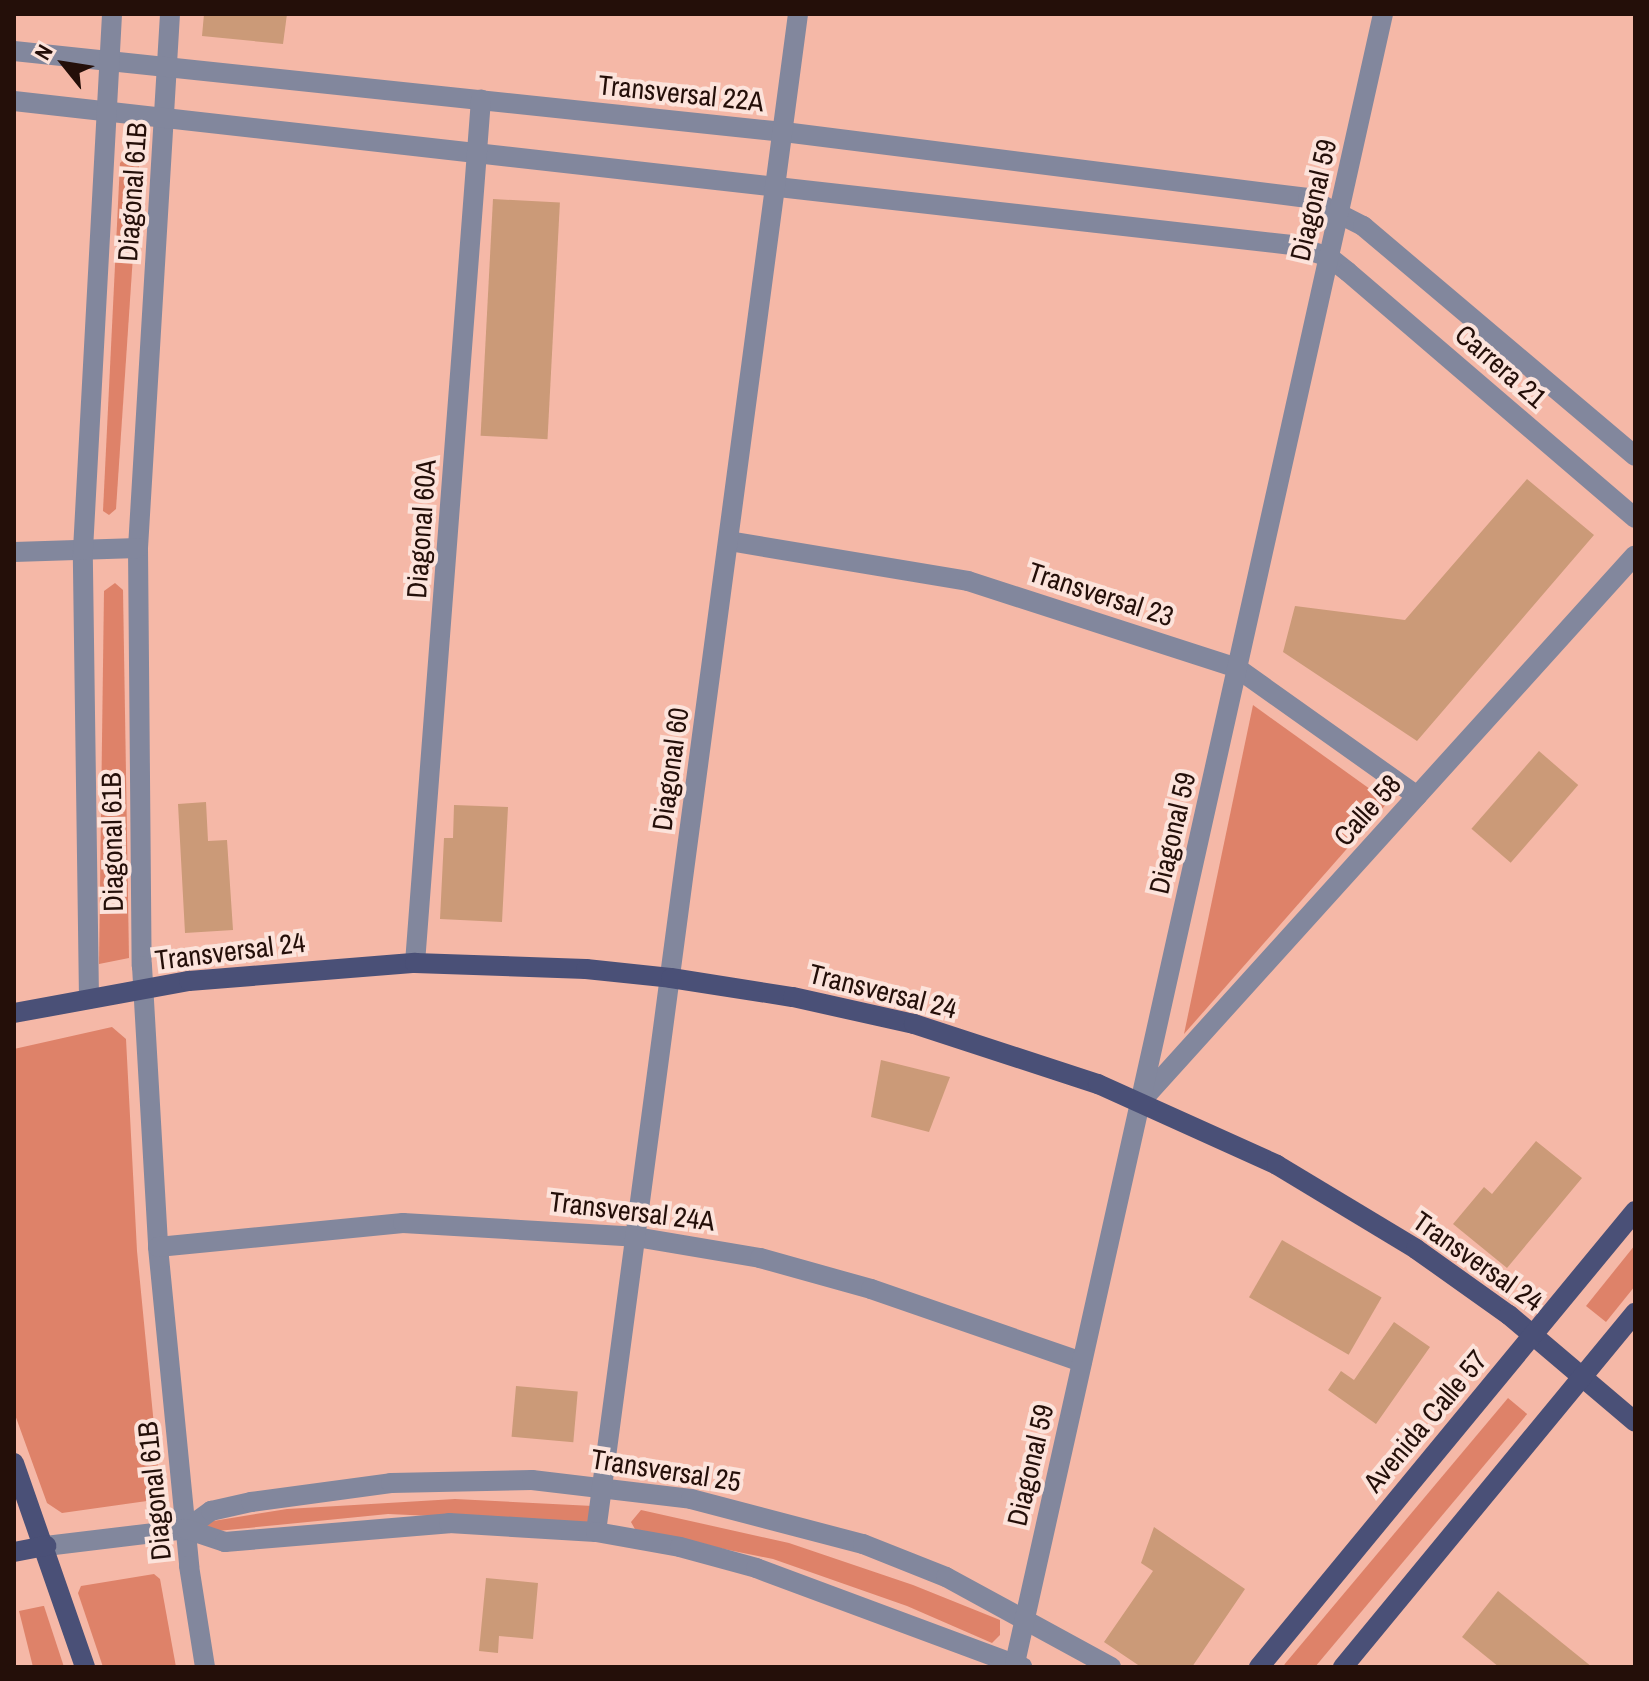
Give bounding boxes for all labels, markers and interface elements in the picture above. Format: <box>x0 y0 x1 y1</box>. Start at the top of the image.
north arrow <box>24 24 104 104</box>
text: N <box>27 39 59 65</box>
street label: Transversal 22A <box>597 68 765 118</box>
street label: Diagonal 61B <box>110 121 154 263</box>
street label: Diagonal 59 <box>1283 136 1343 264</box>
street label: Carrera 21 <box>1449 317 1553 415</box>
street label: Diagonal 60A <box>399 458 443 600</box>
street label: Transversal 23 <box>1024 555 1178 633</box>
street label: Diagonal 60 <box>645 705 695 833</box>
street label: Calle 58 <box>1326 767 1408 853</box>
street label: Diagonal 59 <box>1142 769 1202 897</box>
street label: Diagonal 61B <box>94 772 130 912</box>
street label: Transversal 24 <box>153 925 307 977</box>
street label: Transversal 24 <box>806 956 960 1026</box>
street label: Transversal 24A <box>547 1184 717 1238</box>
street label: Transversal 24 <box>1407 1204 1549 1318</box>
street label: Avenida Calle 57 <box>1356 1343 1494 1499</box>
street label: Diagonal 59 <box>1000 1401 1060 1529</box>
street label: Diagonal 61B <box>130 1420 178 1562</box>
street label: Transversal 25 <box>589 1442 743 1498</box>

